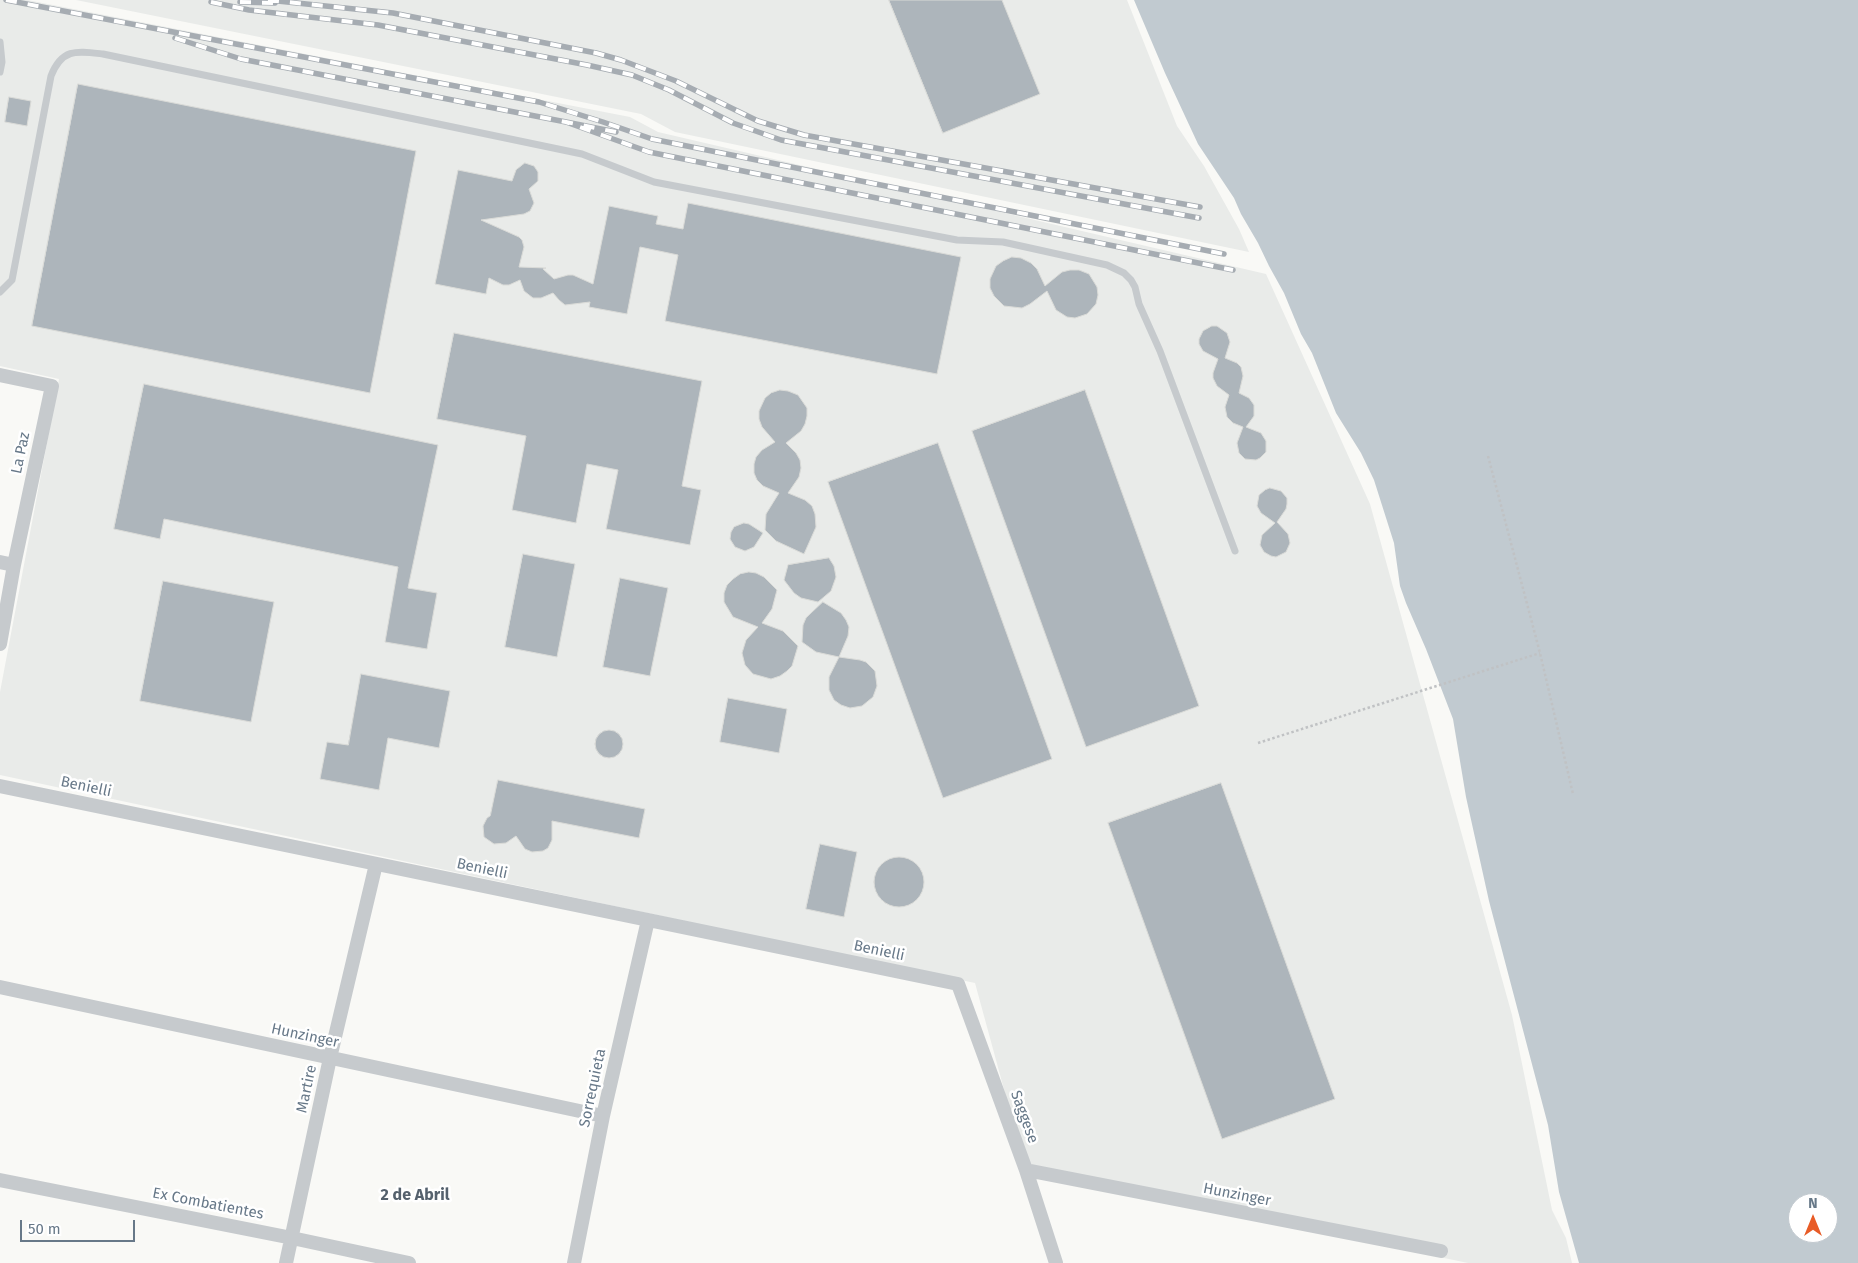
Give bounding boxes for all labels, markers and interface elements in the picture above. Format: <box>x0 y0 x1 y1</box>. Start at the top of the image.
street label: La Paz <box>8 431 34 475</box>
street label: Benielli <box>59 773 113 801</box>
street label: Benielli <box>455 855 509 883</box>
street label: Benielli <box>852 937 906 965</box>
street label: Hunzinger <box>269 1020 341 1052</box>
street label: Sorrequieta <box>576 1047 610 1129</box>
street label: Martire <box>293 1063 321 1115</box>
street label: Saggese <box>1006 1088 1042 1146</box>
street label: Hunzinger <box>1202 1180 1272 1210</box>
street label: Ex Combatientes <box>151 1184 265 1224</box>
district label: 2 de Abril <box>381 1186 449 1206</box>
north arrow <box>1788 1193 1838 1243</box>
text: N <box>1808 1195 1818 1212</box>
scale bar <box>22 1210 138 1242</box>
text: 50 m <box>28 1220 61 1238</box>

